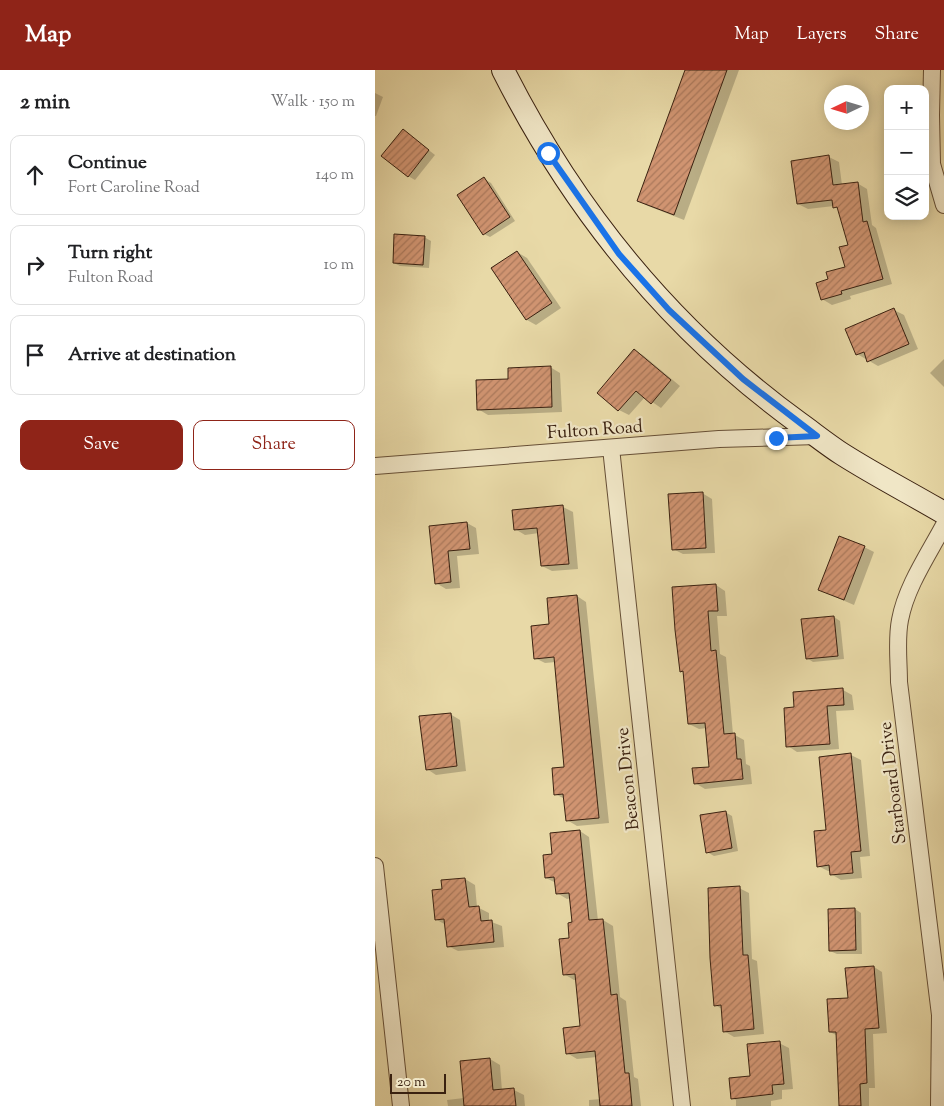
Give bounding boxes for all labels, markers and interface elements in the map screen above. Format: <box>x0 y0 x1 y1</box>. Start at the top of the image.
text: Map <box>25 18 71 52</box>
text: Map <box>734 22 769 48</box>
text: Layers <box>797 22 847 48</box>
text: Share <box>875 22 919 48</box>
north arrow <box>824 85 869 130</box>
map controls <box>884 85 929 220</box>
button: + <box>884 85 929 130</box>
text: 2 min <box>20 88 70 118</box>
text: Walk · 150 m <box>271 91 355 114</box>
button: − <box>884 130 929 175</box>
route start <box>537 142 560 165</box>
text: Continue <box>68 150 147 177</box>
icon: ahead <box>21 161 49 189</box>
text: 140 m <box>316 164 354 187</box>
button: layers <box>884 175 929 220</box>
text: Fort Caroline Road <box>68 177 200 200</box>
text: Turn right <box>68 240 152 267</box>
icon: right <box>21 251 49 279</box>
text: 10 m <box>324 254 354 277</box>
text: Fulton Road <box>68 267 153 290</box>
icon: arrive <box>21 341 49 369</box>
text: Arrive at destination <box>68 342 236 369</box>
street label: Fulton Road <box>546 415 644 447</box>
button: Save <box>20 420 183 470</box>
button: Share <box>193 420 355 470</box>
route end <box>765 427 788 450</box>
street label: Starboard Drive <box>874 720 914 846</box>
street label: Beacon Drive <box>611 726 647 832</box>
scale bar <box>390 1071 446 1094</box>
text: 20 m <box>397 1073 426 1093</box>

